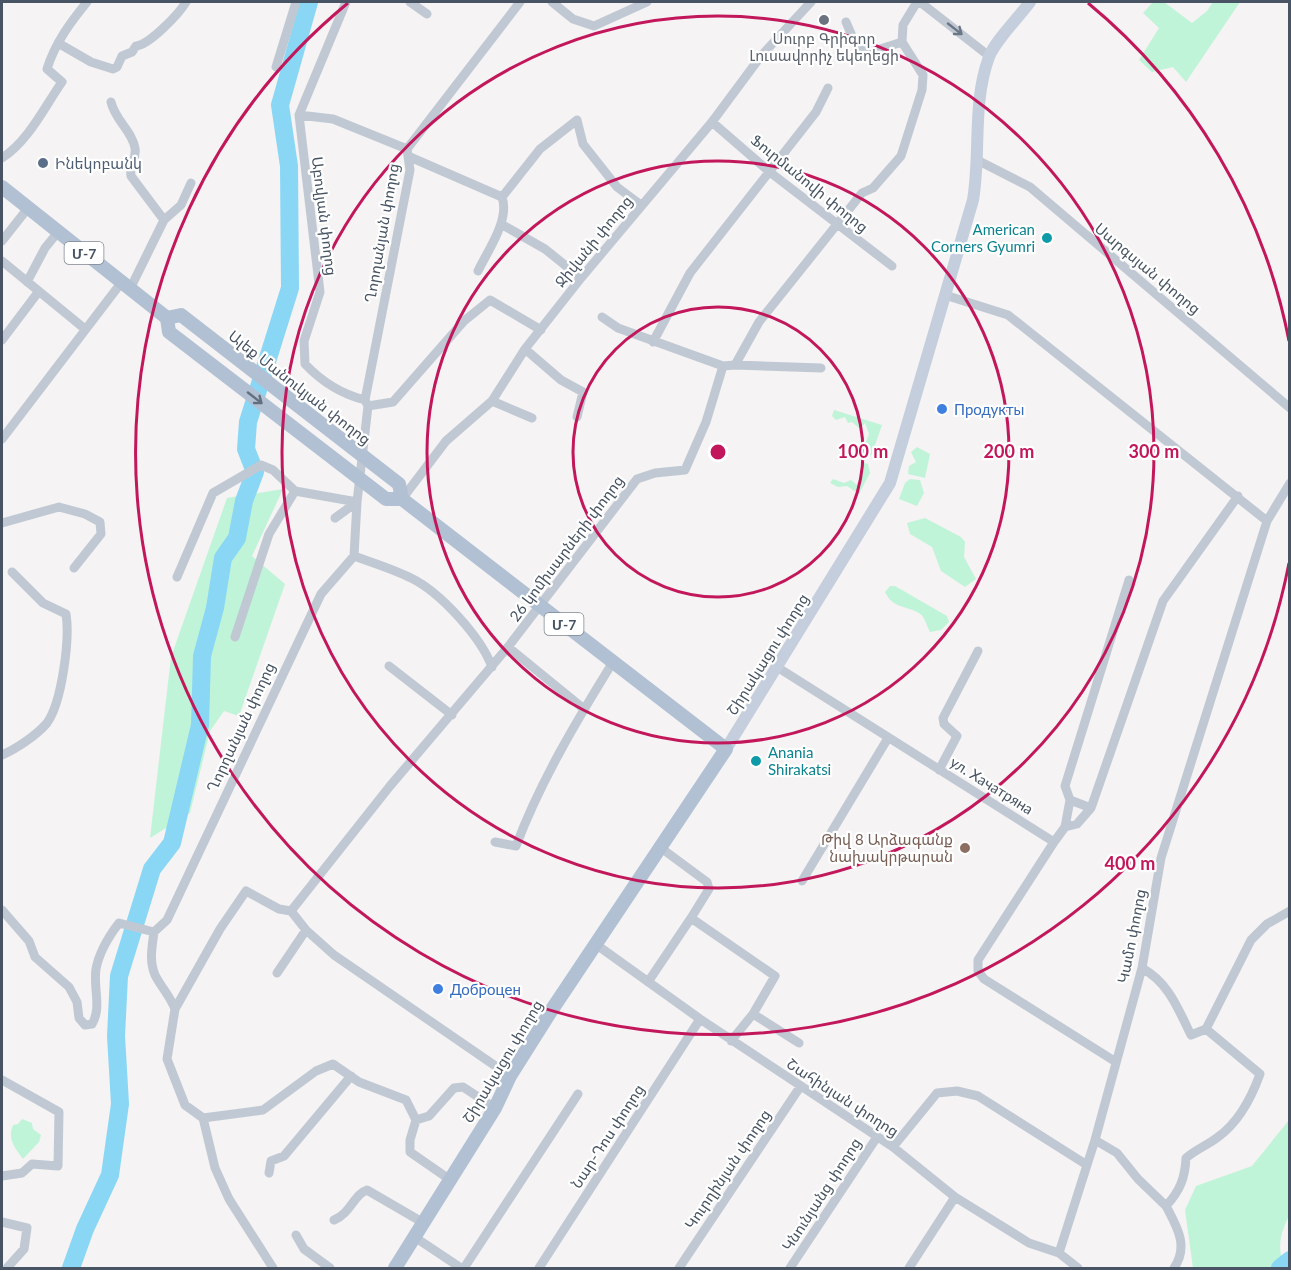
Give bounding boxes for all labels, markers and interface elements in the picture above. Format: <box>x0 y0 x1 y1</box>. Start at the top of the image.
marker: Սուրբ Գրիգոր Լուսավորիչ եկեղեցի <box>817 13 831 27</box>
one-way arrow <box>947 22 963 35</box>
place label: Սուրբ Գրիգոր Լուսավորիչ եկեղեցի <box>749 29 899 65</box>
street label: Ֆուրմանովի փողոց <box>747 130 872 237</box>
place label: Ինեկոբանկ <box>55 154 142 173</box>
street label: Աբովյան փողոց <box>308 155 341 277</box>
marker: Ինեկոբանկ <box>36 156 50 170</box>
street label: Ղորղանյան փողոց <box>360 162 403 304</box>
street label: Ջիվանի փողոց <box>551 192 636 291</box>
street label: Սարգսյան փողոց <box>1091 219 1204 318</box>
place label: American Corners Gyumri <box>931 220 1035 255</box>
marker: American Corners Gyumri <box>1040 231 1054 245</box>
road number: Մ-7 <box>64 242 104 264</box>
street label: Ալեք Մանուկյան փողոց <box>225 326 375 449</box>
one-way arrow <box>246 391 262 404</box>
place label: Продукты <box>954 400 1024 418</box>
marker: Продукты <box>935 402 949 416</box>
text: 100 m <box>838 440 888 462</box>
text: 200 m <box>984 440 1034 462</box>
text: 300 m <box>1129 440 1179 462</box>
centre of rings <box>708 442 728 462</box>
street label: 26 կոմիսարների փողոց <box>505 471 628 625</box>
street label: Շիրակացու փողոց <box>722 590 813 719</box>
road number: Մ-7 <box>544 613 584 635</box>
street label: Ղորղանյան փողոց <box>202 659 279 795</box>
place label: Anania Shirakatsi <box>768 743 831 778</box>
street label: ул. Хачатряна <box>947 752 1037 818</box>
marker: Anania Shirakatsi <box>749 754 763 768</box>
place label: Թիվ 8 Արձագանք նախակրթարան <box>821 830 953 866</box>
marker: Թիվ 8 Արձագանք նախակրթարան <box>958 841 972 855</box>
text: 400 m <box>1105 852 1155 874</box>
street label: Կամո փողոց <box>1113 887 1150 985</box>
place label: Доброцен <box>450 980 521 998</box>
marker: Доброцен <box>431 982 445 996</box>
street label: Շիրակացու փողոց <box>458 996 547 1126</box>
street label: Շահինյան փողոց <box>783 1054 902 1141</box>
street label: Նար-Դոս փողոց <box>567 1081 648 1192</box>
street label: Կուրղինյան փողոց <box>680 1106 775 1233</box>
street label: Կնունյանց փողոց <box>778 1134 865 1254</box>

